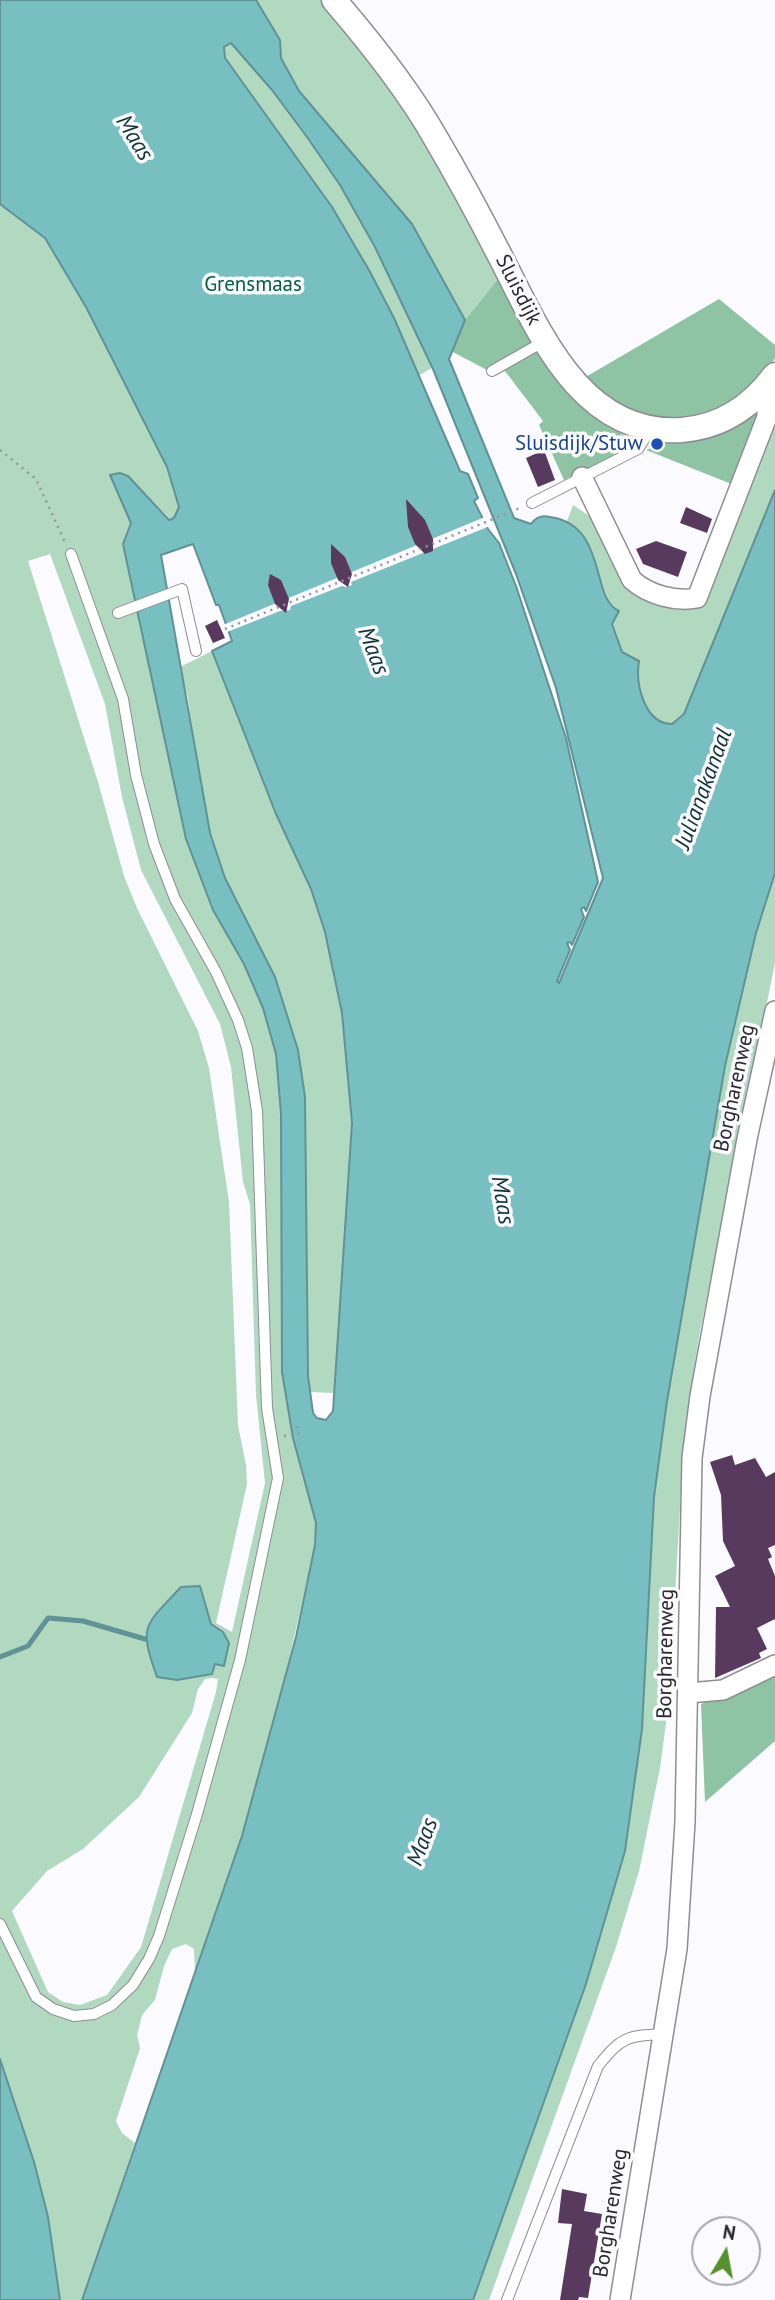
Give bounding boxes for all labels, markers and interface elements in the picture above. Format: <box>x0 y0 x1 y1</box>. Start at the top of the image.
water label: Maas <box>109 110 159 166</box>
street label: Sluisdijk <box>490 251 546 329</box>
park label: Grensmaas <box>204 272 302 298</box>
place label: Sluisdijk/Stuw <box>515 431 643 457</box>
marker: Sluisdijk/Stuw <box>649 436 665 452</box>
water label: Maas <box>351 623 395 679</box>
water label: Julianakanaal <box>669 725 739 853</box>
street label: Borgharenweg <box>709 1022 761 1154</box>
water label: Maas <box>485 1174 519 1226</box>
street label: Borgharenweg <box>652 1589 680 1719</box>
water label: Maas <box>402 1814 444 1870</box>
street label: Borgharenweg <box>588 2147 634 2279</box>
north arrow <box>691 2216 761 2286</box>
text: N <box>721 2219 738 2245</box>

